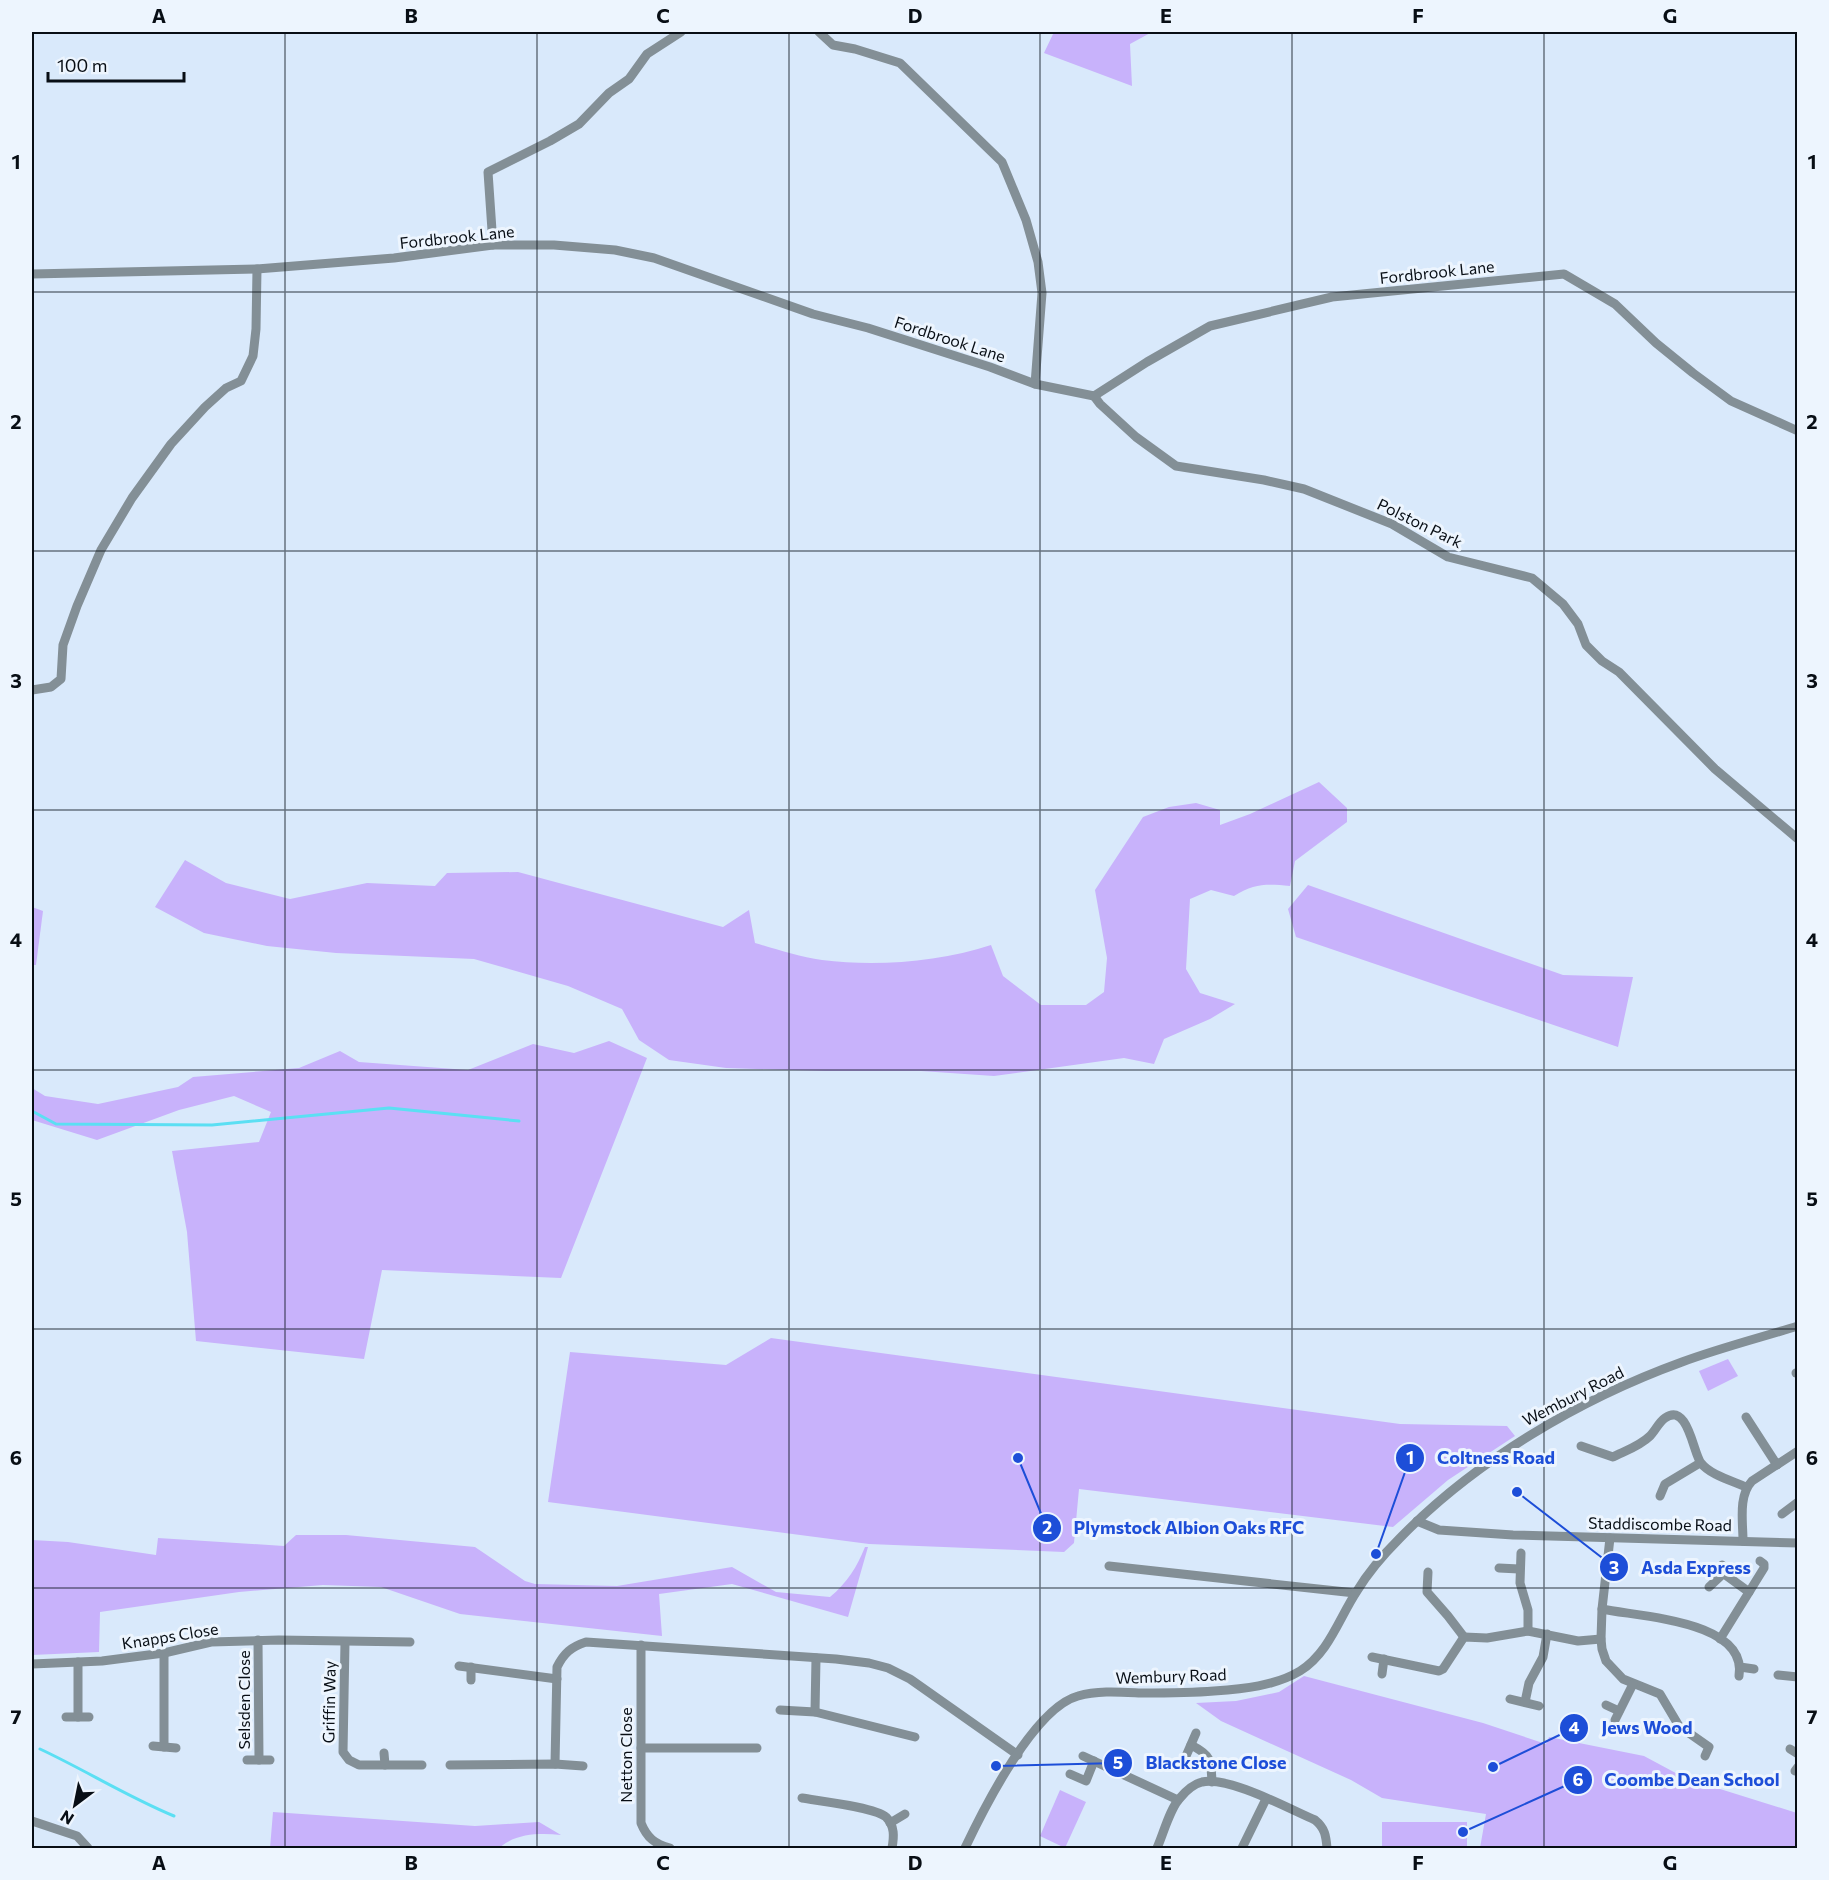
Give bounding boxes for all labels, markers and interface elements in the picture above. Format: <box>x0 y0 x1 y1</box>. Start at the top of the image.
text: A <box>152 3 166 27</box>
text: B <box>404 3 418 27</box>
text: C <box>656 3 670 27</box>
text: D <box>908 3 922 27</box>
text: E <box>1160 3 1172 27</box>
text: F <box>1412 3 1424 27</box>
text: G <box>1663 3 1677 27</box>
scale bar <box>48 45 184 83</box>
text: 100 m <box>57 54 107 76</box>
text: 1 <box>11 149 21 173</box>
text: 1 <box>1807 149 1817 173</box>
street label: Fordbrook Lane <box>399 221 515 252</box>
street label: Fordbrook Lane <box>1379 256 1495 287</box>
street label: Fordbrook Lane <box>892 312 1008 365</box>
text: 2 <box>10 409 22 433</box>
text: 2 <box>1806 409 1818 433</box>
street label: Polston Park <box>1375 494 1466 551</box>
text: 3 <box>10 668 22 692</box>
text: 3 <box>1806 668 1818 692</box>
text: 4 <box>10 927 22 951</box>
text: 4 <box>1806 927 1818 951</box>
text: 5 <box>10 1186 22 1210</box>
text: 5 <box>1806 1186 1818 1210</box>
street label: Wembury Road <box>1519 1362 1627 1429</box>
callout: Coltness Road <box>1395 1440 1567 1476</box>
text: 6 <box>10 1445 22 1469</box>
text: 6 <box>1806 1445 1818 1469</box>
text: 1 <box>1406 1446 1414 1468</box>
text: Coltness Road <box>1437 1446 1555 1468</box>
callout: Plymstock Albion Oaks RFC <box>1032 1510 1317 1546</box>
street label: Staddiscombe Road <box>1588 1513 1732 1534</box>
text: 2 <box>1042 1516 1052 1538</box>
text: Plymstock Albion Oaks RFC <box>1074 1516 1304 1538</box>
callout: Asda Express <box>1599 1549 1763 1585</box>
text: 3 <box>1609 1556 1619 1578</box>
text: Asda Express <box>1641 1556 1751 1578</box>
street label: Knapps Close <box>120 1618 220 1653</box>
street label: Selsden Close <box>234 1650 253 1750</box>
street label: Griffin Way <box>318 1660 339 1744</box>
street label: Wembury Road <box>1115 1664 1227 1687</box>
text: 7 <box>11 1704 22 1728</box>
text: 7 <box>1807 1704 1818 1728</box>
street label: Netton Close <box>616 1707 635 1803</box>
callout: Jews Wood <box>1559 1710 1704 1746</box>
text: 4 <box>1568 1716 1580 1738</box>
text: Jews Wood <box>1601 1716 1693 1738</box>
callout: Blackstone Close <box>1103 1745 1298 1781</box>
text: 5 <box>1113 1751 1123 1773</box>
text: Blackstone Close <box>1146 1751 1286 1773</box>
callout: Coombe Dean School <box>1563 1762 1792 1798</box>
text: 6 <box>1572 1768 1584 1790</box>
text: Coombe Dean School <box>1604 1768 1780 1790</box>
north arrow <box>45 1775 105 1835</box>
text: N <box>57 1807 77 1829</box>
text: A <box>152 1850 166 1874</box>
text: B <box>404 1850 418 1874</box>
text: C <box>656 1850 670 1874</box>
text: D <box>908 1850 922 1874</box>
text: E <box>1160 1850 1172 1874</box>
text: F <box>1412 1850 1424 1874</box>
text: G <box>1663 1850 1677 1874</box>

